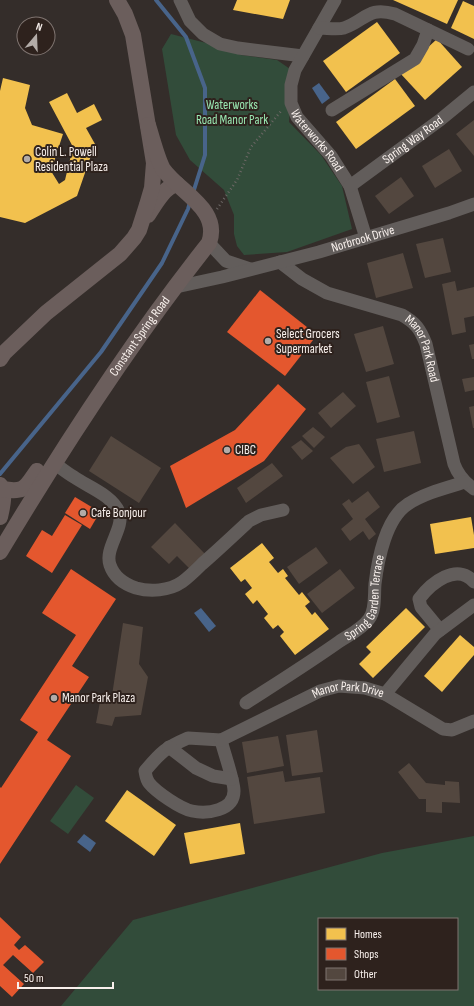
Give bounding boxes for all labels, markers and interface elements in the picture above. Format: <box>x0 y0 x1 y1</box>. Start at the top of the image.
north arrow <box>16 16 56 56</box>
text: N <box>34 20 44 34</box>
park label: Waterworks Road Manor Park <box>196 97 268 128</box>
street label: Waterworks Road <box>287 107 347 174</box>
street label: Spring Way Road <box>379 112 447 168</box>
place label: Colin L. Powell Residential Plaza <box>35 144 108 175</box>
marker: Colin L. Powell Residential Plaza <box>22 154 32 164</box>
street label: Norbrook Drive <box>329 222 396 256</box>
street label: Constant Spring Road <box>106 293 173 379</box>
street label: Manor Park Road <box>402 311 443 384</box>
place label: Select Grocers Supermarket <box>276 326 340 357</box>
marker: Select Grocers Supermarket <box>263 336 273 346</box>
place label: CIBC <box>235 442 256 458</box>
marker: CIBC <box>222 445 232 455</box>
place label: Cafe Bonjour <box>91 505 147 521</box>
marker: Cafe Bonjour <box>78 508 88 518</box>
street label: Spring Garden Terrace <box>341 553 388 644</box>
street label: Manor Park Drive <box>309 678 386 702</box>
place label: Manor Park Plaza <box>62 690 135 706</box>
marker: Manor Park Plaza <box>49 693 59 703</box>
legend <box>318 918 458 990</box>
text: Homes <box>354 927 382 942</box>
text: Shops <box>354 947 379 962</box>
scale bar <box>18 964 113 990</box>
text: Other <box>354 967 378 982</box>
text: 50 m <box>24 971 44 986</box>

